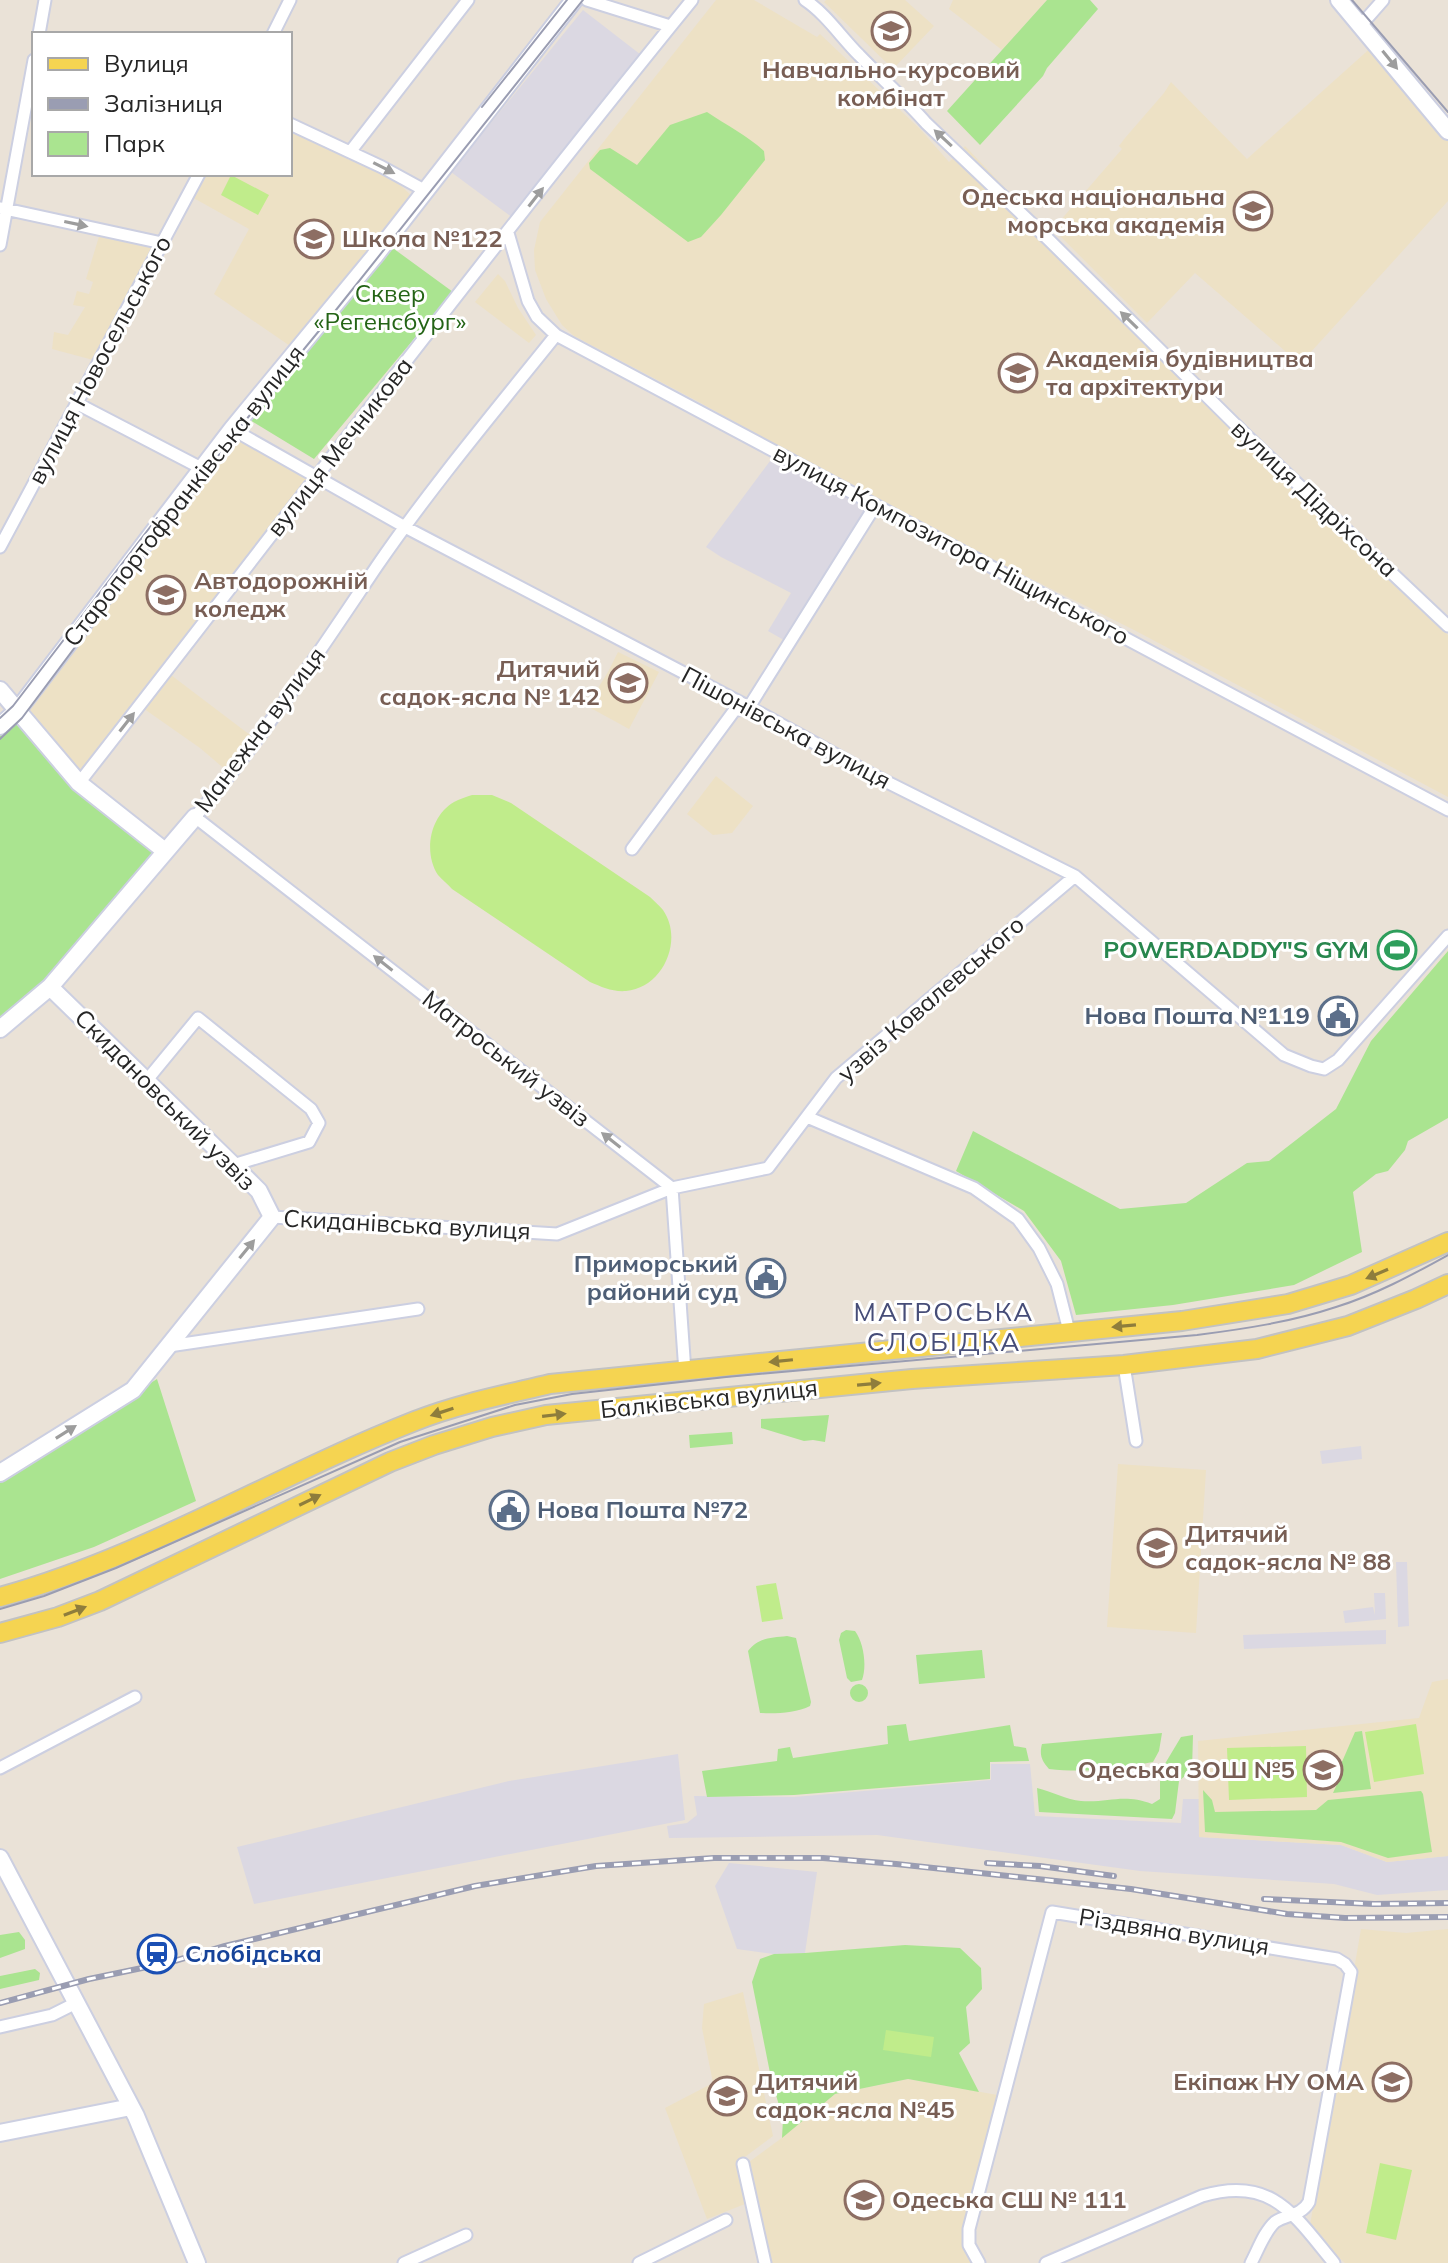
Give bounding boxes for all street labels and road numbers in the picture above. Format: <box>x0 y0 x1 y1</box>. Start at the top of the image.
street label: вулиця Новосельського <box>21 230 177 489</box>
street label: Старопортофранківська вулиця <box>56 339 310 652</box>
street label: вулиця Мечникова <box>260 351 418 542</box>
street label: вулиця Дідріхсона <box>1225 414 1404 583</box>
street label: вулиця Композитора Ніщинського <box>768 437 1135 651</box>
street label: Манежна вулиця <box>187 641 331 818</box>
street label: Пішонівська вулиця <box>677 659 896 795</box>
street label: узвіз Ковалевського <box>831 909 1030 1088</box>
street label: Матроський узвіз <box>417 983 596 1133</box>
street label: Скидановський узвіз <box>69 1002 263 1196</box>
street label: Скиданівська вулиця <box>283 1203 531 1245</box>
street label: Балківська вулиця <box>599 1372 819 1424</box>
street label: Різдвяна вулиця <box>1077 1901 1271 1961</box>

